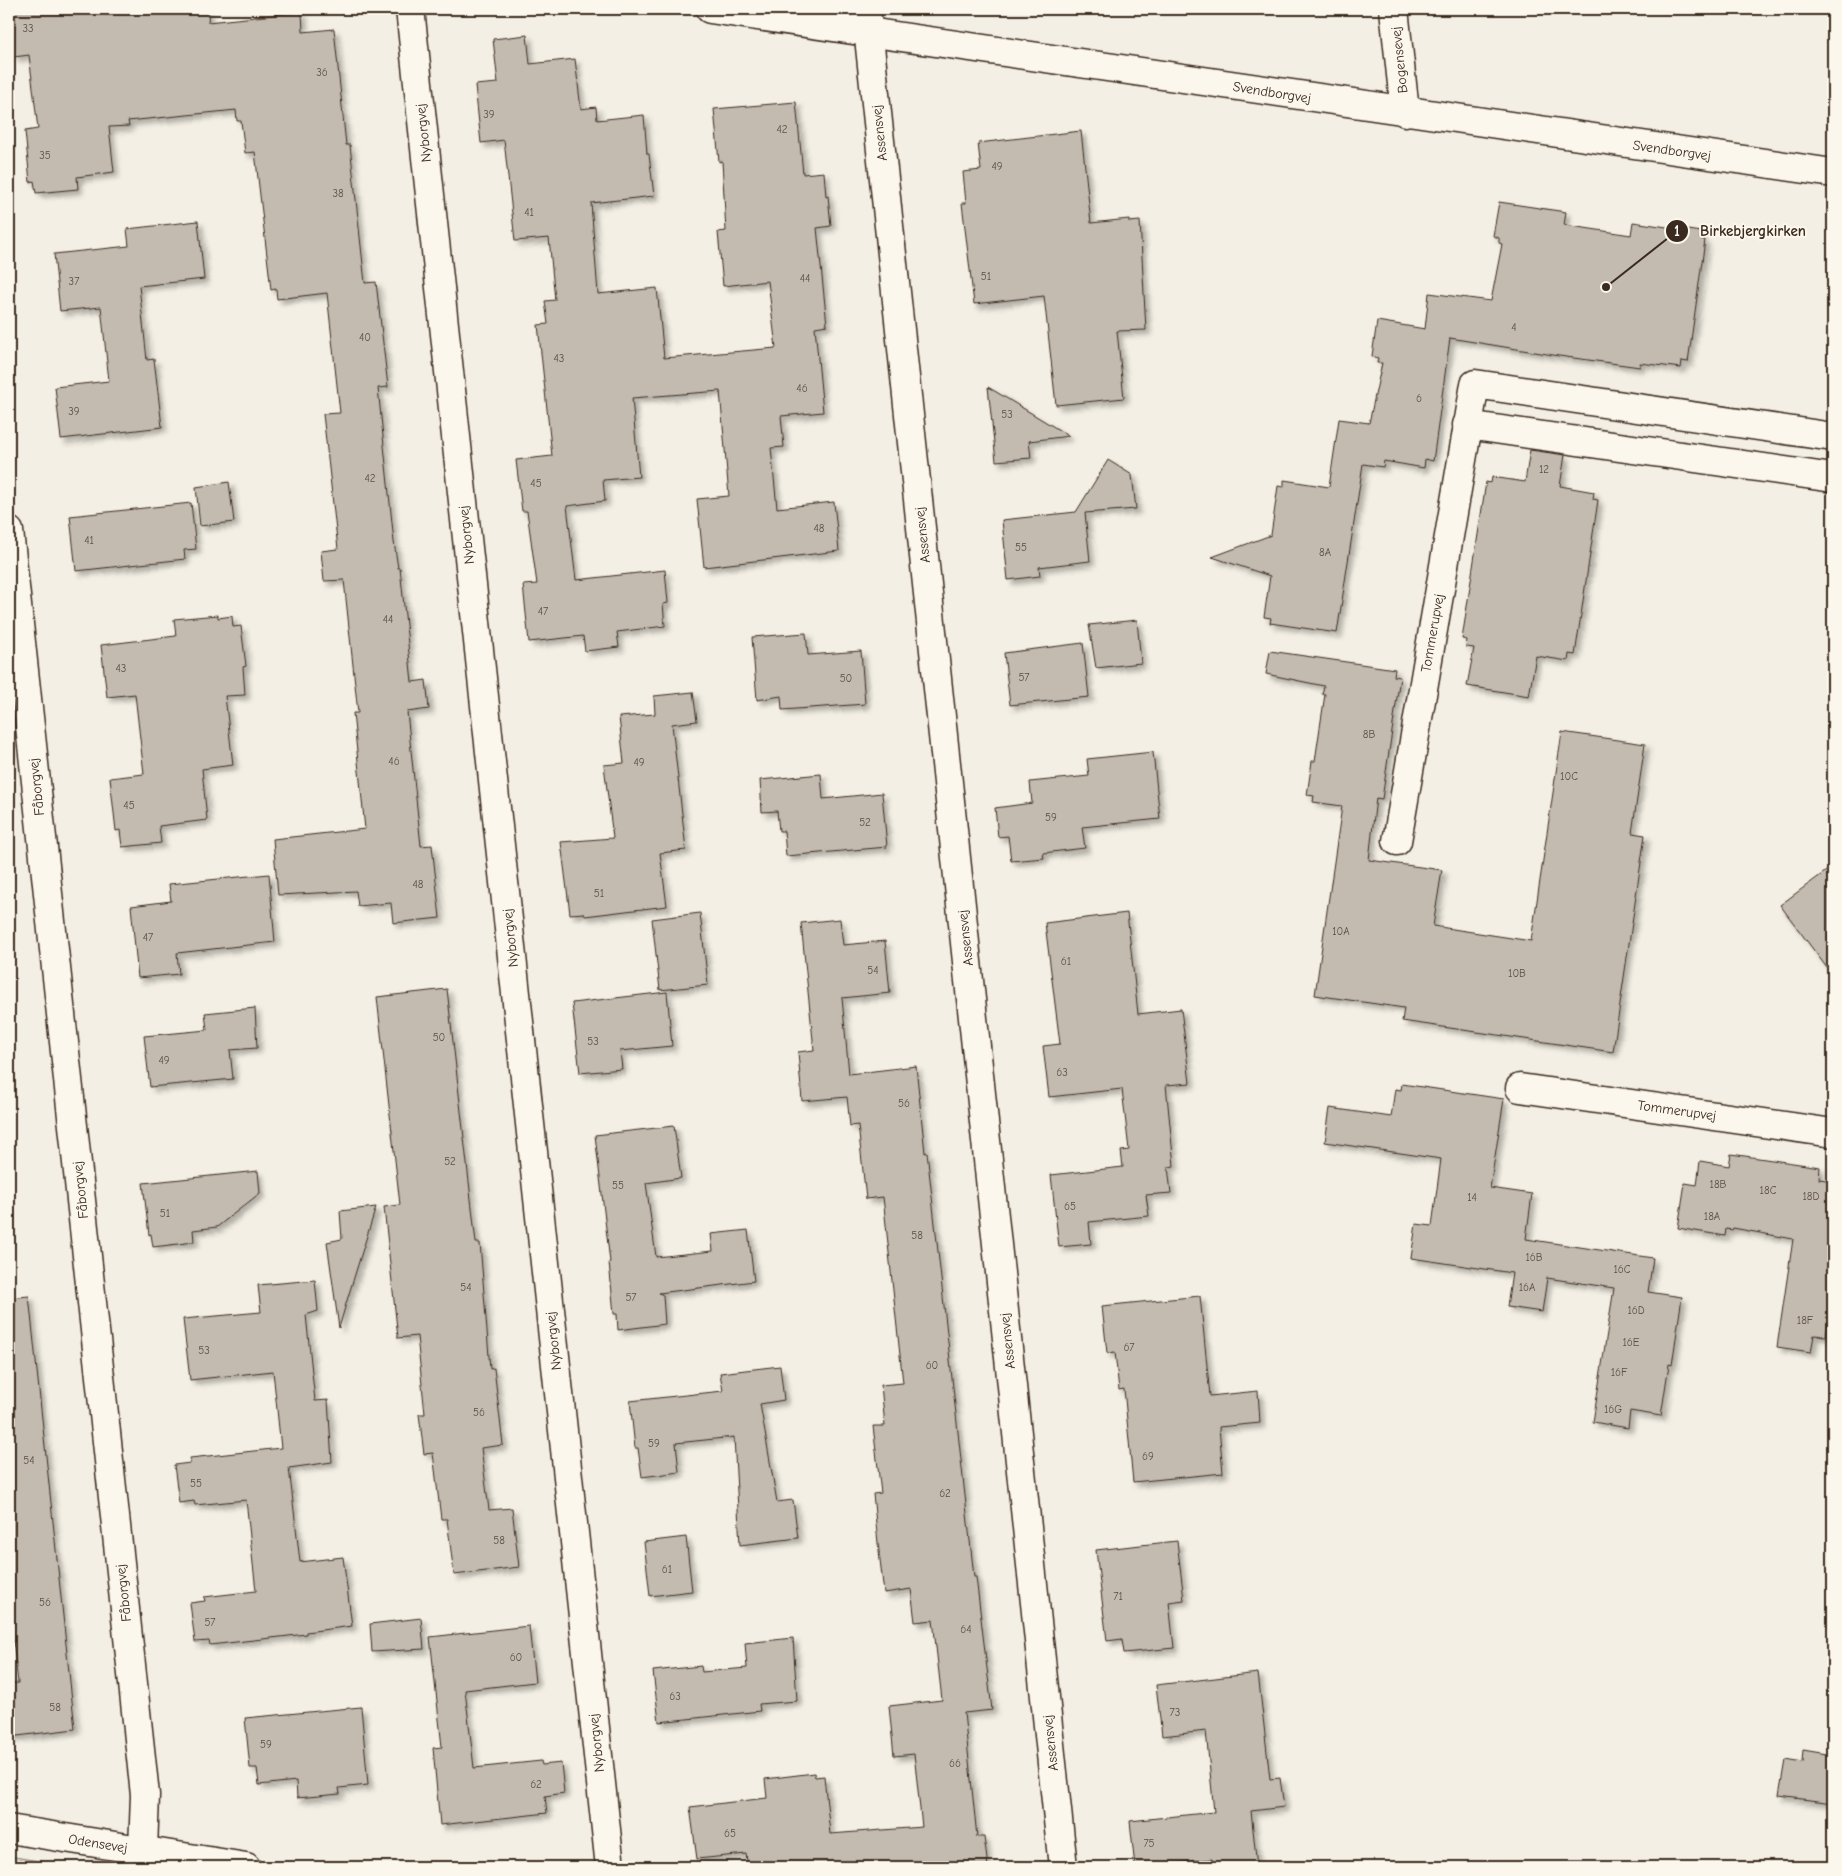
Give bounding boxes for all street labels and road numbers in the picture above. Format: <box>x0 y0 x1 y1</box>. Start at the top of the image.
street label: Bogensevej <box>1388 26 1411 94</box>
street label: Svendborgvej <box>1232 78 1312 107</box>
street label: Nyborgvej <box>412 103 435 163</box>
street label: Assensvej <box>868 104 891 162</box>
street label: Svendborgvej <box>1632 137 1712 164</box>
street label: Nyborgvej <box>455 505 478 565</box>
street label: Assensvej <box>911 506 934 564</box>
street label: Tommerupvej <box>1417 592 1448 674</box>
street label: Fåborgvej <box>25 757 48 817</box>
street label: Nyborgvej <box>499 908 522 968</box>
street label: Assensvej <box>954 909 977 967</box>
street label: Tommerupvej <box>1636 1097 1717 1124</box>
street label: Fåborgvej <box>69 1160 92 1220</box>
street label: Nyborgvej <box>542 1311 565 1371</box>
street label: Assensvej <box>996 1312 1019 1370</box>
street label: Fåborgvej <box>112 1563 135 1623</box>
street label: Nyborgvej <box>585 1713 608 1773</box>
street label: Assensvej <box>1039 1714 1062 1772</box>
street label: Odensevej <box>67 1830 129 1857</box>

